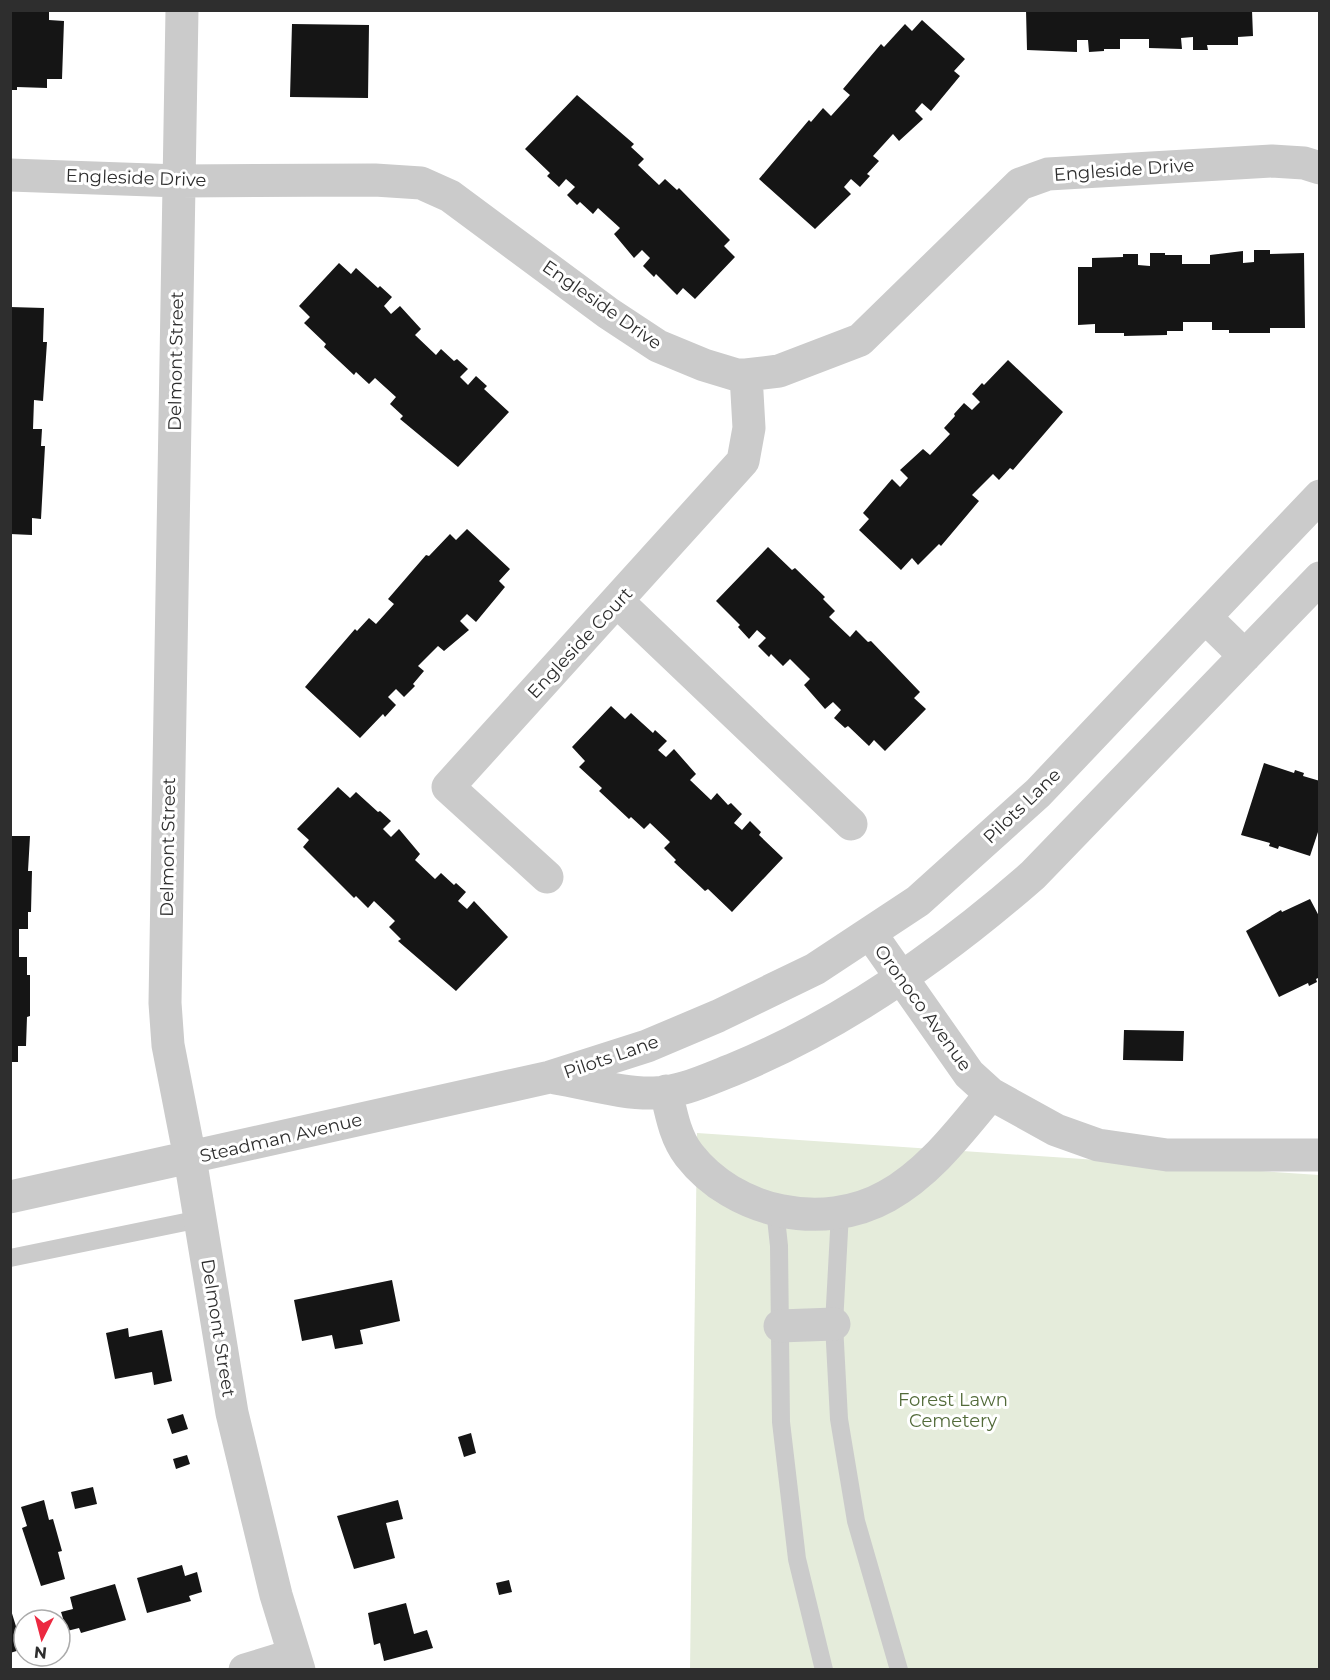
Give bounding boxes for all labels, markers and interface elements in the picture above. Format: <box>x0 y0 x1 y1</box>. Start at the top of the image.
street label: Engleside Drive <box>1053 154 1195 186</box>
street label: Engleside Drive <box>65 165 207 191</box>
street label: Engleside Drive <box>538 256 666 354</box>
street label: Delmont Street <box>164 291 188 431</box>
street label: Engleside Court <box>523 583 637 703</box>
street label: Pilots Lane <box>979 764 1065 848</box>
street label: Delmont Street <box>156 777 180 917</box>
street label: Oronoco Avenue <box>870 941 976 1076</box>
street label: Pilots Lane <box>561 1030 661 1084</box>
street label: Steadman Avenue <box>198 1109 364 1167</box>
street label: Delmont Street <box>196 1257 240 1399</box>
park label: Forest Lawn Cemetery <box>898 1389 1008 1432</box>
north arrow <box>12 1608 72 1668</box>
text: N <box>33 1642 48 1663</box>

